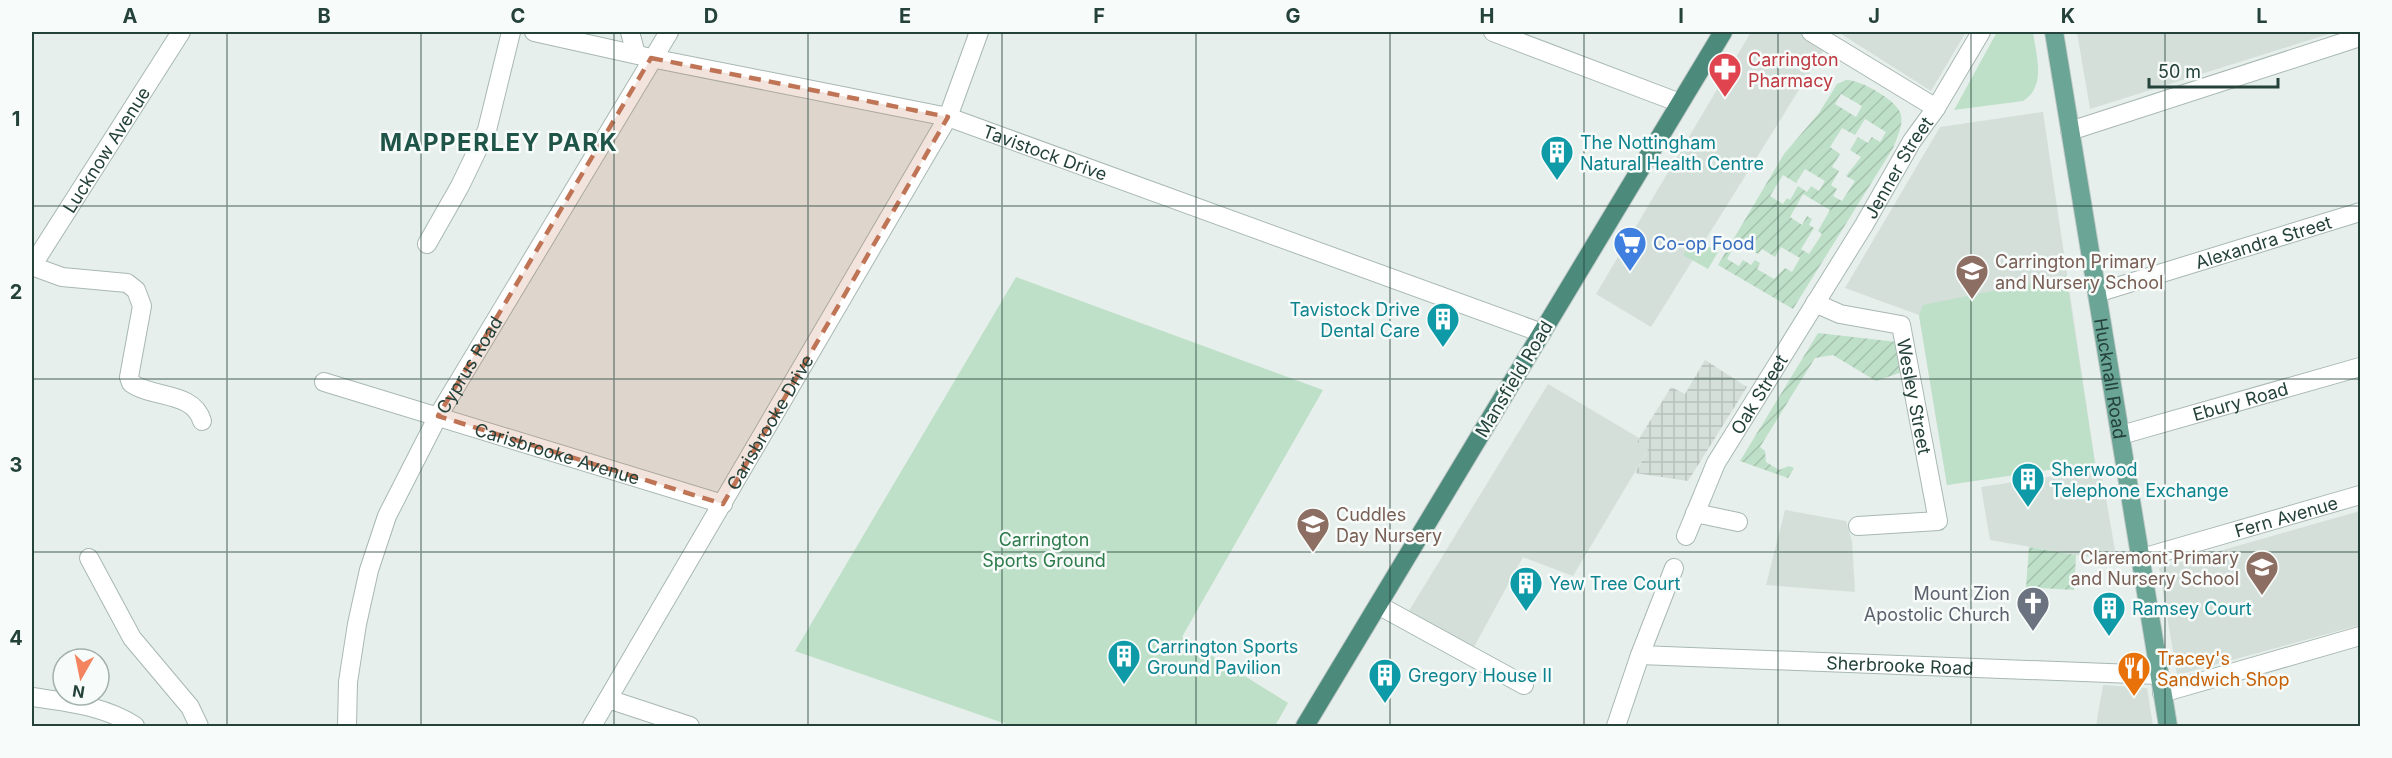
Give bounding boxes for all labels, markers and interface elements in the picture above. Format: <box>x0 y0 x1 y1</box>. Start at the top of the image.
text: A <box>123 4 138 28</box>
text: B <box>317 4 331 28</box>
text: C <box>511 4 525 28</box>
text: D <box>704 4 718 28</box>
text: E <box>899 4 911 28</box>
text: F <box>1093 4 1105 28</box>
text: G <box>1285 4 1301 28</box>
text: H <box>1480 4 1494 28</box>
text: I <box>1678 4 1684 28</box>
text: J <box>1868 4 1880 28</box>
text: K <box>2061 4 2075 28</box>
text: L <box>2256 4 2268 28</box>
place label: Carrington Pharmacy <box>1748 49 1839 91</box>
pharmacy icon: Carrington Pharmacy <box>1707 51 1743 98</box>
scale bar <box>2149 51 2278 89</box>
text: 50 m <box>2158 61 2201 82</box>
street label: Lucknow Avenue <box>58 83 154 216</box>
text: 1 <box>12 107 20 131</box>
street label: Jenner Street <box>1859 112 1937 222</box>
street label: Tavistock Drive <box>980 120 1110 185</box>
district label: MAPPERLEY PARK <box>380 128 618 157</box>
place label: The Nottingham Natural Health Centre <box>1580 132 1764 174</box>
building icon: The Nottingham Natural Health Centre <box>1539 134 1575 181</box>
street label: Alexandra Street <box>2193 211 2334 273</box>
supermarket icon: Co-op Food <box>1612 225 1648 272</box>
place label: Co-op Food <box>1653 233 1755 254</box>
place label: Carrington Primary and Nursery School <box>1995 251 2163 293</box>
school or university icon: Carrington Primary and Nursery School <box>1954 253 1990 300</box>
text: 2 <box>10 280 22 304</box>
place label: Tavistock Drive Dental Care <box>1289 299 1420 341</box>
building icon: Tavistock Drive Dental Care <box>1425 301 1461 348</box>
street label: Cyprus Road <box>432 312 506 417</box>
street label: Hucknall Road <box>2091 316 2131 440</box>
street label: Mansfield Road <box>1471 317 1557 441</box>
street label: Wesley Street <box>1893 337 1936 456</box>
street label: Oak Street <box>1726 350 1791 438</box>
street label: Carisbrooke Drive <box>722 351 817 493</box>
street label: Ebury Road <box>2190 378 2290 425</box>
street label: Carisbrooke Avenue <box>472 418 642 488</box>
text: 3 <box>10 453 22 477</box>
place label: Sherwood Telephone Exchange <box>2051 459 2229 501</box>
building icon: Sherwood Telephone Exchange <box>2010 461 2046 508</box>
street label: Fern Avenue <box>2232 491 2340 541</box>
place label: Cuddles Day Nursery <box>1336 504 1442 546</box>
school or university icon: Cuddles Day Nursery <box>1295 506 1331 553</box>
park label: Carrington Sports Ground <box>982 529 1106 571</box>
place label: Claremont Primary and Nursery School <box>2071 547 2239 589</box>
school or university icon: Claremont Primary and Nursery School <box>2244 549 2280 596</box>
building icon: Yew Tree Court <box>1508 565 1544 612</box>
place label: Yew Tree Court <box>1549 573 1681 594</box>
place label: Mount Zion Apostolic Church <box>1864 583 2010 625</box>
church icon: Mount Zion Apostolic Church <box>2015 585 2051 632</box>
building icon: Ramsey Court <box>2091 590 2127 637</box>
place label: Ramsey Court <box>2132 598 2252 619</box>
text: 4 <box>9 626 23 650</box>
place label: Carrington Sports Ground Pavilion <box>1147 636 1298 678</box>
building icon: Carrington Sports Ground Pavilion <box>1106 638 1142 685</box>
north arrow <box>51 647 111 707</box>
place label: Tracey's Sandwich Shop <box>2157 648 2289 690</box>
restaurant icon: Tracey's Sandwich Shop <box>2116 650 2152 697</box>
street label: Sherbrooke Road <box>1826 652 1974 678</box>
building icon: Gregory House II <box>1367 657 1403 704</box>
place label: Gregory House II <box>1408 665 1552 686</box>
text: N <box>71 681 86 703</box>

